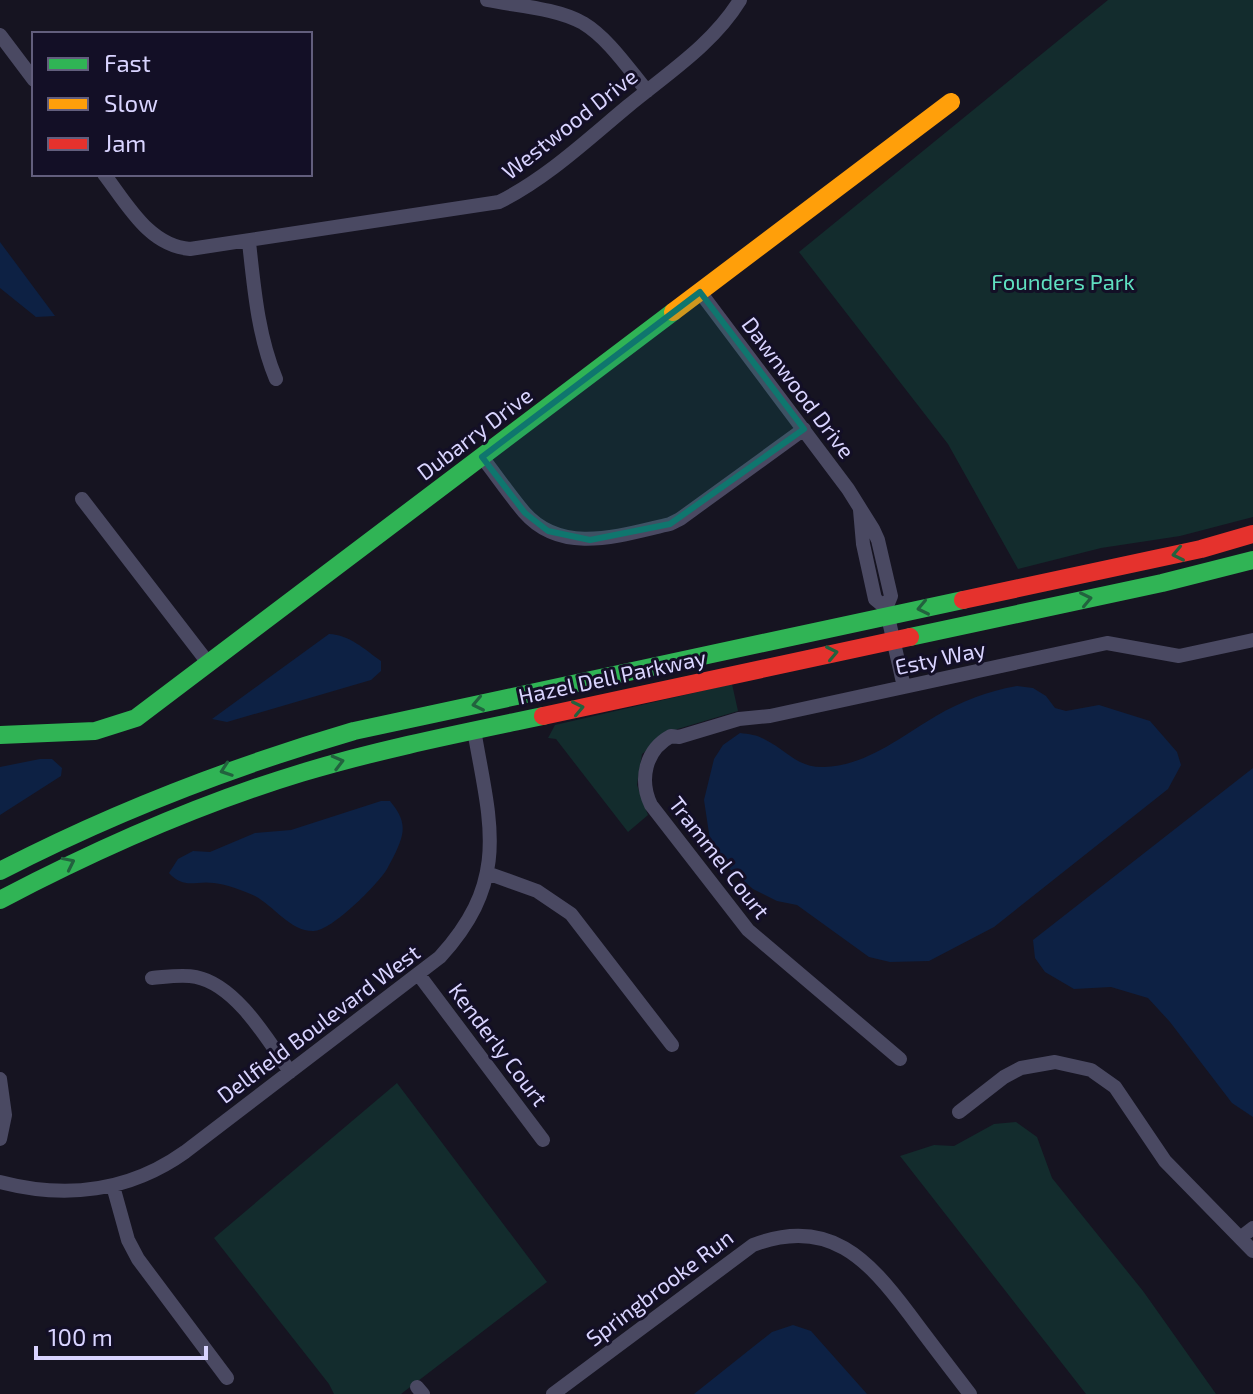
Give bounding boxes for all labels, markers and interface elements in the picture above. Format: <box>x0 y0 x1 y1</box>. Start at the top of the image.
legend <box>32 32 312 176</box>
text: Fast <box>104 48 151 77</box>
street label: Westwood Drive <box>496 62 642 184</box>
text: Slow <box>104 88 158 117</box>
text: Jam <box>104 128 146 157</box>
park label: Founders Park <box>991 268 1135 294</box>
street label: Dawnwood Drive <box>737 311 861 463</box>
street label: Dubarry Drive <box>411 381 537 485</box>
one-way arrow <box>1171 545 1185 562</box>
one-way arrow <box>1079 591 1092 608</box>
one-way arrow <box>917 599 931 616</box>
street label: Esty Way <box>892 635 988 679</box>
street label: Hazel Dell Parkway <box>516 643 709 709</box>
one-way arrow <box>825 645 838 662</box>
one-way arrow <box>471 695 485 712</box>
one-way arrow <box>570 700 584 717</box>
one-way arrow <box>330 755 344 771</box>
one-way arrow <box>220 761 234 777</box>
street label: Trammel Court <box>664 791 776 923</box>
one-way arrow <box>61 857 75 873</box>
street label: Dellfield Boulevard West <box>212 938 424 1108</box>
street label: Kenderly Court <box>444 977 554 1111</box>
street label: Springbrooke Run <box>580 1223 738 1351</box>
scale bar <box>36 1310 206 1360</box>
text: 100 m <box>48 1322 113 1351</box>

